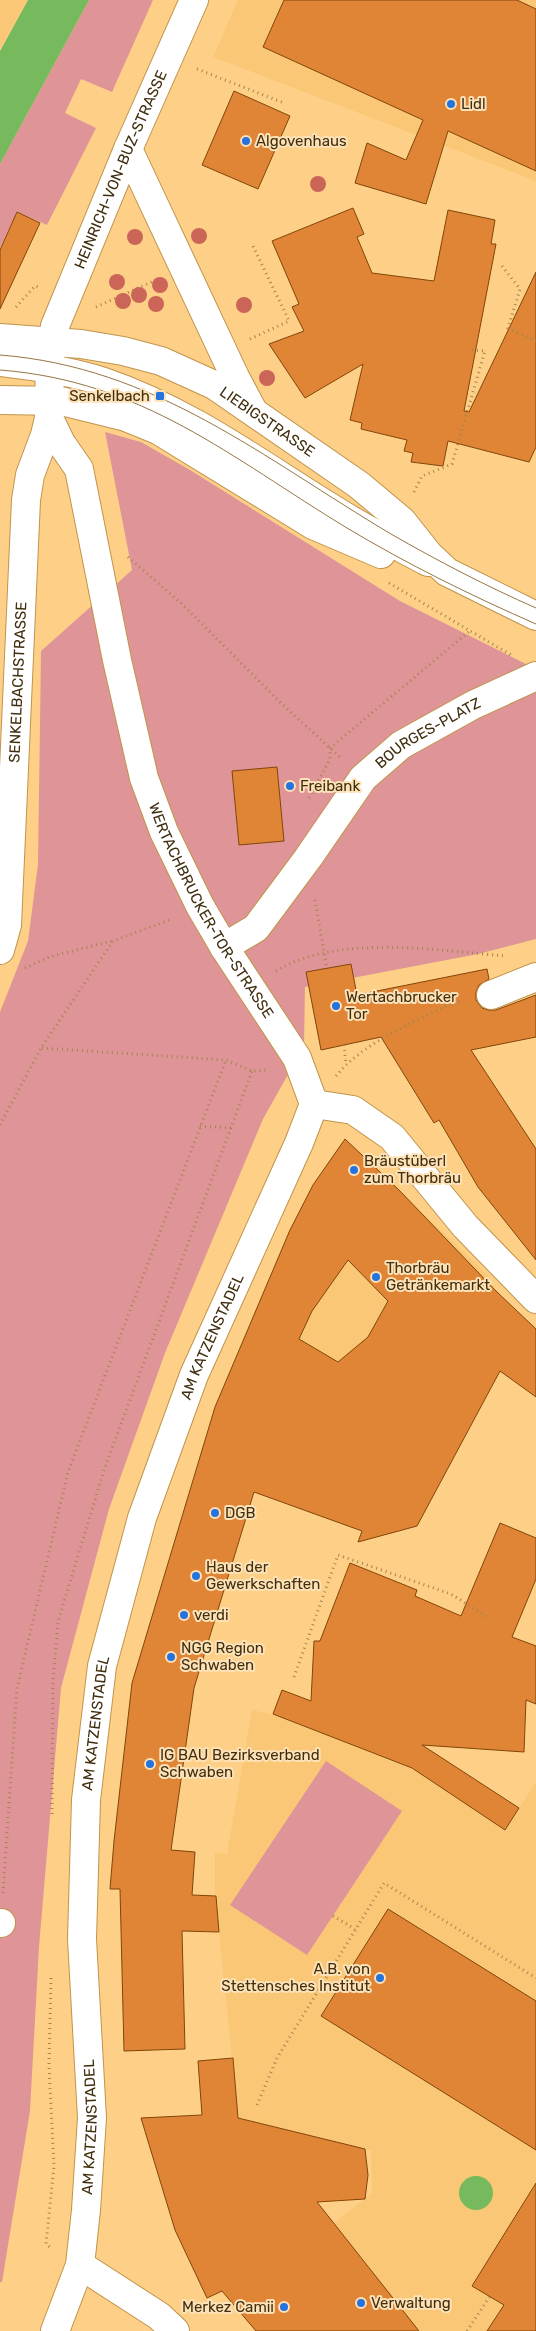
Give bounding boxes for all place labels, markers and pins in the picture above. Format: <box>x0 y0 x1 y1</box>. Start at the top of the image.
place label: Lidl <box>461 95 486 113</box>
marker: Lidl <box>445 98 457 110</box>
place label: Algovenhaus <box>256 132 347 150</box>
marker: Algovenhaus <box>240 135 252 147</box>
place label: Senkelbach <box>69 387 150 405</box>
marker: Senkelbach <box>154 390 166 402</box>
place label: Freibank <box>300 777 360 795</box>
marker: Freibank <box>284 780 296 792</box>
place label: Wertachbrucker Tor <box>346 988 457 1023</box>
marker: Wertachbrucker Tor <box>330 1000 342 1012</box>
place label: Bräustüberl zum Thorbräu <box>364 1152 461 1187</box>
marker: Bräustüberl zum Thorbräu <box>348 1164 360 1176</box>
place label: Thorbräu Getränkemarkt <box>386 1259 490 1294</box>
marker: Thorbräu Getränkemarkt <box>370 1271 382 1283</box>
place label: DGB <box>225 1504 256 1522</box>
marker: DGB <box>209 1507 221 1519</box>
place label: Haus der Gewerkschaften <box>206 1558 320 1593</box>
marker: Haus der Gewerkschaften <box>190 1570 202 1582</box>
place label: verdi <box>194 1606 229 1624</box>
marker: verdi <box>178 1609 190 1621</box>
place label: NGG Region Schwaben <box>181 1639 264 1674</box>
marker: NGG Region Schwaben <box>165 1651 177 1663</box>
place label: IG BAU Bezirksverband Schwaben <box>160 1746 320 1781</box>
marker: IG BAU Bezirksverband Schwaben <box>144 1758 156 1770</box>
place label: A.B. von Stettensches Institut <box>221 1960 370 1995</box>
marker: A.B. von Stettensches Institut <box>374 1972 386 1984</box>
place label: Verwaltung <box>371 2294 451 2312</box>
marker: Verwaltung <box>355 2297 367 2309</box>
place label: Merkez Camii <box>182 2298 274 2316</box>
marker: Merkez Camii <box>278 2301 290 2313</box>

